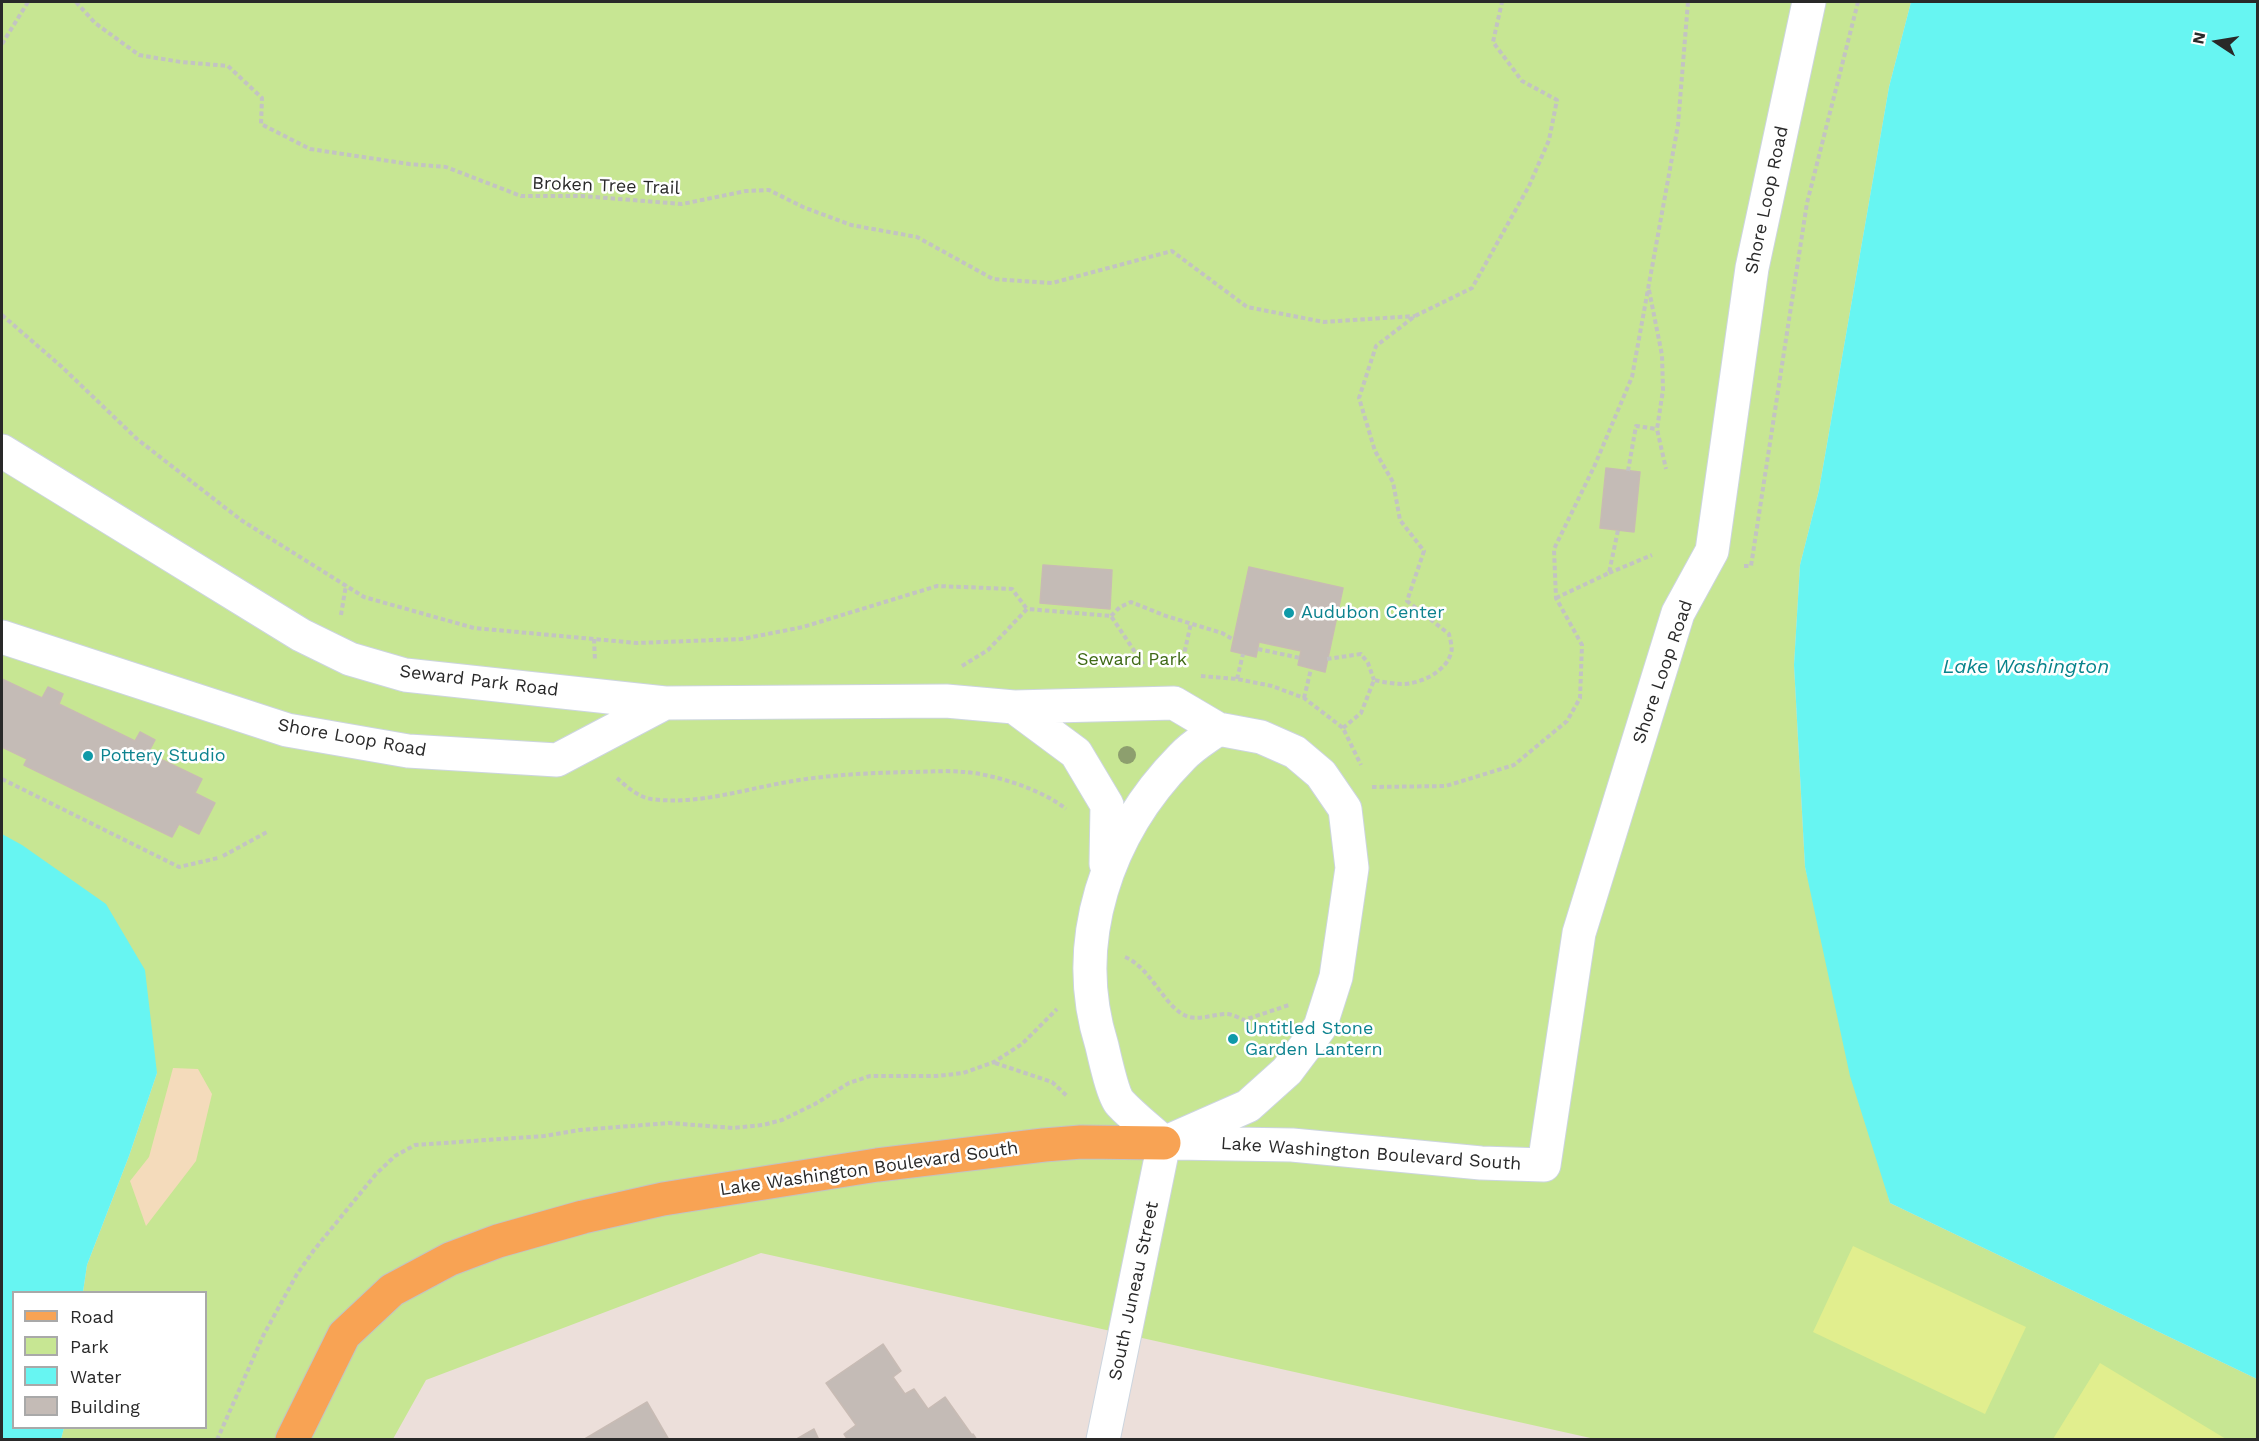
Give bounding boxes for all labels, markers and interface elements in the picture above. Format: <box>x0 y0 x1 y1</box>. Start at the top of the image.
north arrow <box>2187 12 2247 72</box>
text: N <box>2188 30 2209 46</box>
street label: Shore Loop Road <box>1741 124 1793 276</box>
street label: Broken Tree Trail <box>532 173 680 199</box>
street label: Shore Loop Road <box>1628 597 1698 747</box>
place label: Audubon Center <box>1301 602 1445 624</box>
marker: Audubon Center <box>1282 606 1296 620</box>
park label: Seward Park <box>1077 649 1187 671</box>
water label: Lake Washington <box>1943 655 2109 679</box>
street label: Seward Park Road <box>398 661 560 701</box>
street label: Shore Loop Road <box>276 714 428 762</box>
place label: Pottery Studio <box>100 745 226 767</box>
marker: Pottery Studio <box>81 749 95 763</box>
place label: Untitled Stone Garden Lantern <box>1245 1018 1383 1060</box>
marker: Untitled Stone Garden Lantern <box>1226 1032 1240 1046</box>
street label: Lake Washington Boulevard South <box>1220 1133 1522 1175</box>
street label: Lake Washington Boulevard South <box>718 1137 1020 1201</box>
street label: South Juneau Street <box>1104 1199 1164 1383</box>
legend <box>12 1291 207 1429</box>
text: Road <box>70 1306 114 1327</box>
text: Park <box>70 1336 109 1357</box>
text: Water <box>70 1366 122 1387</box>
text: Building <box>70 1396 140 1417</box>

